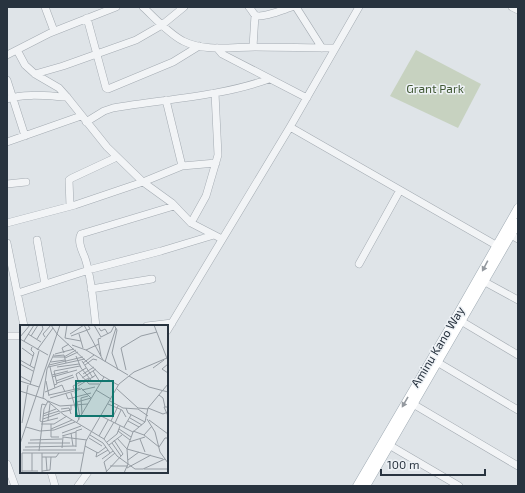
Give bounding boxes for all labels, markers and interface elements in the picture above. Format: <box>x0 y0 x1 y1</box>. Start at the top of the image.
park label: Grant Park <box>406 81 464 95</box>
one-way arrow <box>482 260 488 272</box>
street label: Aminu Kano Way <box>408 303 467 389</box>
inset map <box>20 325 168 473</box>
one-way arrow <box>402 396 409 408</box>
scale bar <box>381 451 485 477</box>
text: 100 m <box>387 457 419 471</box>

